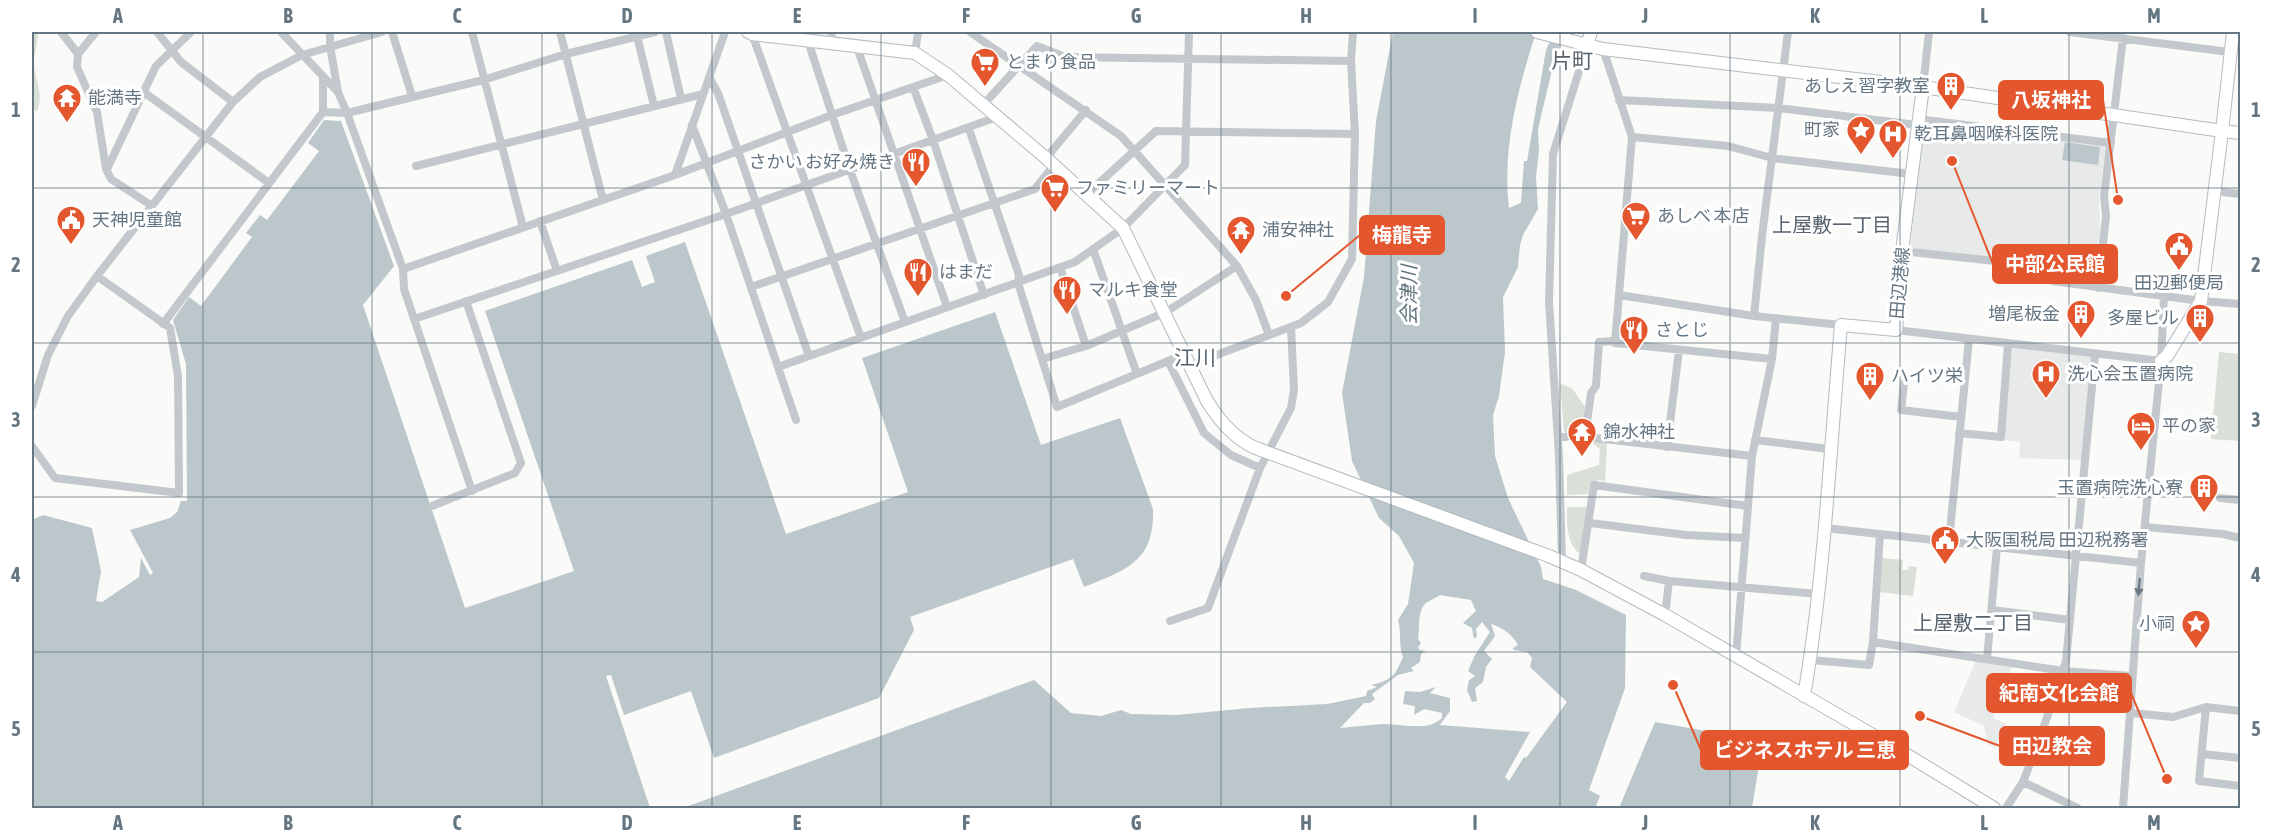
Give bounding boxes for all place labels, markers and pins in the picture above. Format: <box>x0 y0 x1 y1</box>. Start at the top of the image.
supermarket icon: とまり食品 <box>969 46 1001 88</box>
place label: とまり食品 <box>1006 51 1096 72</box>
building icon: あしえ習字教室 <box>1935 70 1967 112</box>
place label: あしえ習字教室 <box>1804 75 1930 96</box>
callout: 八坂神社 <box>1999 81 2103 119</box>
temple icon: 能満寺 <box>51 82 83 124</box>
place label: 能満寺 <box>88 87 142 108</box>
place icon: 町家 <box>1845 114 1877 156</box>
hospital icon: 乾耳鼻咽喉科医院 <box>1877 118 1909 160</box>
place label: 町家 <box>1804 119 1840 140</box>
place label: 乾耳鼻咽喉科医院 <box>1914 123 2058 144</box>
restaurant icon: さかい お好み焼き <box>900 146 932 188</box>
place label: さかい お好み焼き <box>749 151 895 172</box>
supermarket icon: ファミリーマート <box>1039 172 1071 214</box>
place label: ファミリーマート <box>1076 177 1220 198</box>
supermarket icon: あしべ 本店 <box>1620 200 1652 242</box>
public building icon: 天神児童館 <box>55 204 87 246</box>
place label: あしべ 本店 <box>1657 205 1749 226</box>
place label: 天神児童館 <box>92 209 182 230</box>
temple icon: 浦安神社 <box>1225 214 1257 256</box>
callout: 梅龍寺 <box>1360 216 1444 254</box>
place label: 浦安神社 <box>1262 219 1334 240</box>
public building icon: 田辺郵便局 <box>2163 230 2195 272</box>
callout: 中部公民館 <box>1993 245 2117 283</box>
restaurant icon: はまだ <box>902 256 934 298</box>
place label: はまだ <box>939 261 993 282</box>
place label: 田辺郵便局 <box>2134 272 2224 293</box>
restaurant icon: マルキ食堂 <box>1051 274 1083 316</box>
place label: マルキ食堂 <box>1088 279 1178 300</box>
building icon: 増尾板金 <box>2065 298 2097 340</box>
building icon: 多屋ビル <box>2184 302 2216 344</box>
place label: 増尾板金 <box>1988 303 2060 324</box>
place label: 多屋ビル <box>2107 307 2179 328</box>
restaurant icon: さとじ <box>1618 314 1650 356</box>
place label: さとじ <box>1655 319 1709 340</box>
hospital icon: 洗心会玉置病院 <box>2030 358 2062 400</box>
building icon: ハイツ栄 <box>1854 360 1886 402</box>
place label: 洗心会玉置病院 <box>2067 363 2193 384</box>
place label: ハイツ栄 <box>1891 365 1963 386</box>
hotel icon: 平の家 <box>2125 410 2157 452</box>
place label: 平の家 <box>2162 415 2216 436</box>
temple icon: 錦水神社 <box>1566 416 1598 458</box>
place label: 錦水神社 <box>1603 421 1675 442</box>
building icon: 玉置病院洗心寮 <box>2188 472 2220 514</box>
place label: 玉置病院洗心寮 <box>2057 477 2183 498</box>
public building icon: 大阪国税局 田辺税務署 <box>1929 524 1961 566</box>
place label: 大阪国税局 田辺税務署 <box>1966 529 2148 550</box>
place icon: 小祠 <box>2180 608 2212 650</box>
place label: 小祠 <box>2139 613 2175 634</box>
callout: 紀南文化会館 <box>1987 674 2131 712</box>
callout: 田辺教会 <box>2000 727 2104 765</box>
callout: ビジネスホテル 三恵 <box>1701 731 1908 769</box>

